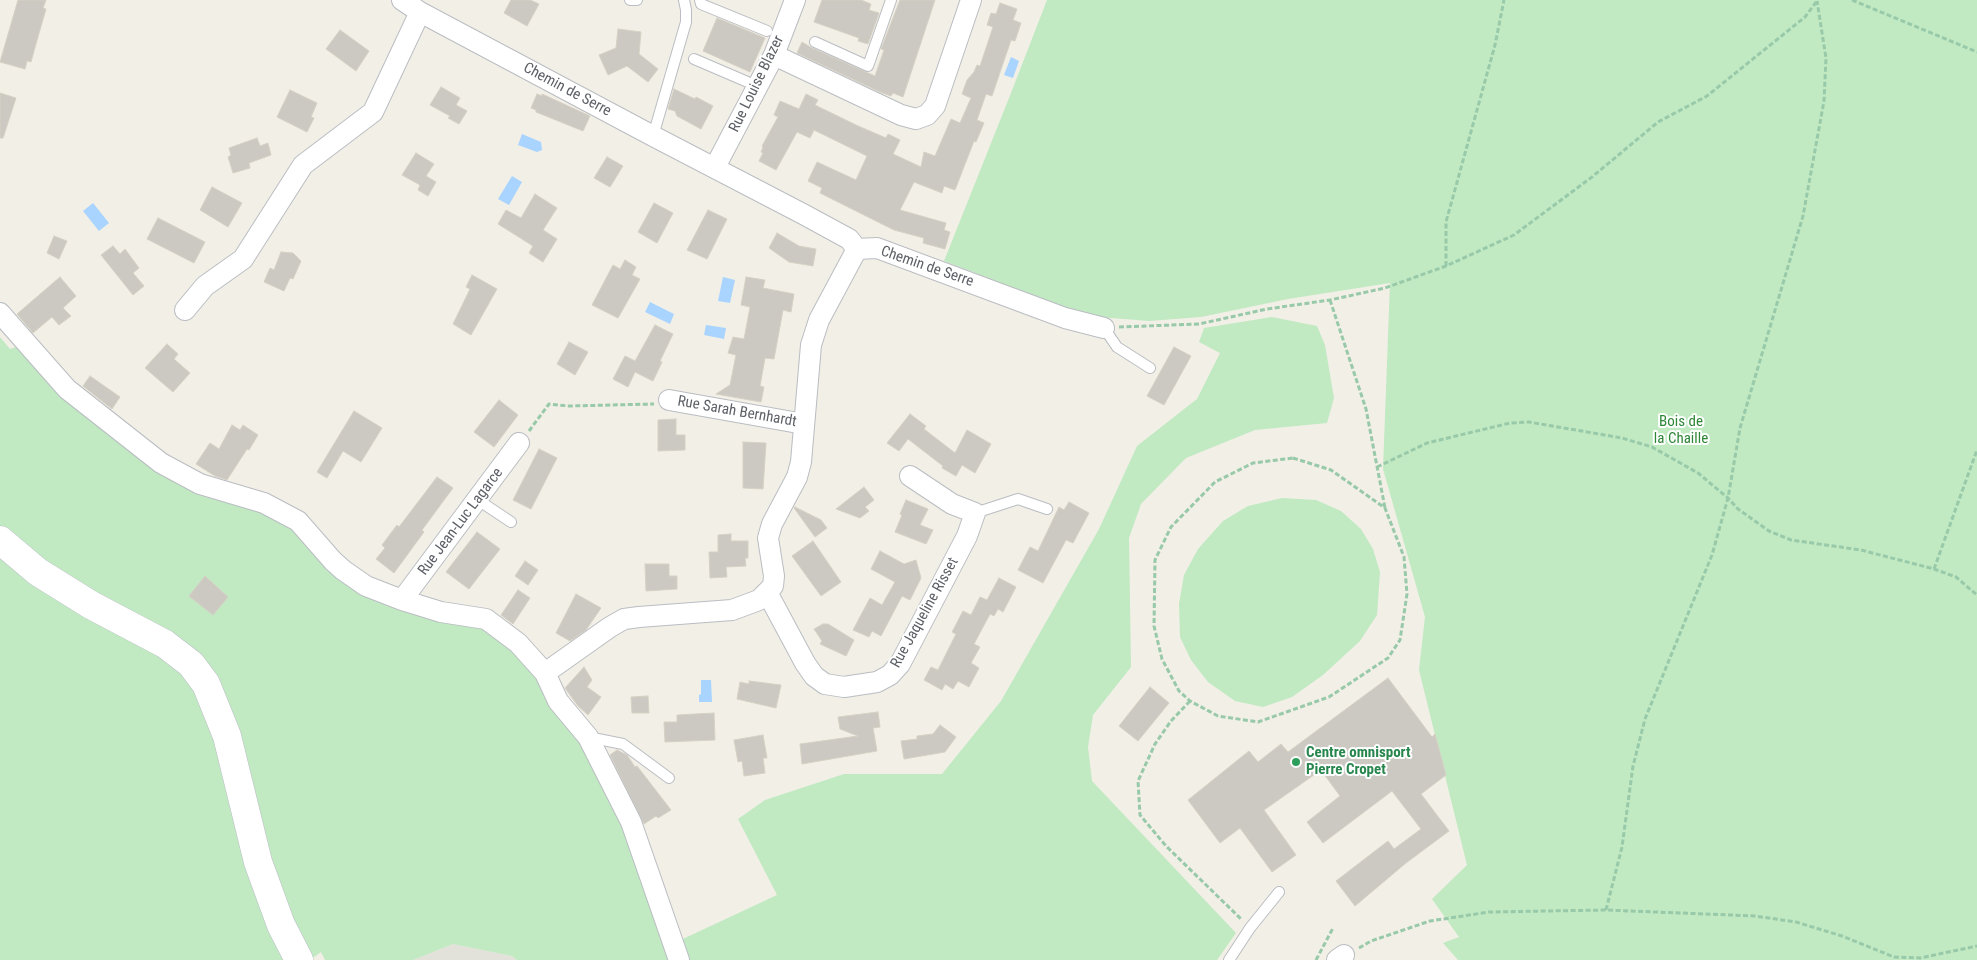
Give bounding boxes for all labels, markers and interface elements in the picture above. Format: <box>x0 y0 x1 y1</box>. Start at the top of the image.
street label: Rue Louise Blazer <box>726 33 788 135</box>
street label: Chemin de Serre <box>520 59 614 121</box>
street label: Chemin de Serre <box>878 243 976 291</box>
street label: Rue Sarah Bernhardt <box>676 393 798 431</box>
park label: Bois de la Chaille <box>1654 413 1708 448</box>
street label: Rue Jean-Luc Lagarce <box>415 465 507 579</box>
street label: Rue Jaqueline Risset <box>887 555 963 671</box>
place label: Centre omnisport Pierre Cropet <box>1306 744 1411 779</box>
marker: Centre omnisport Pierre Cropet <box>1290 756 1302 768</box>

